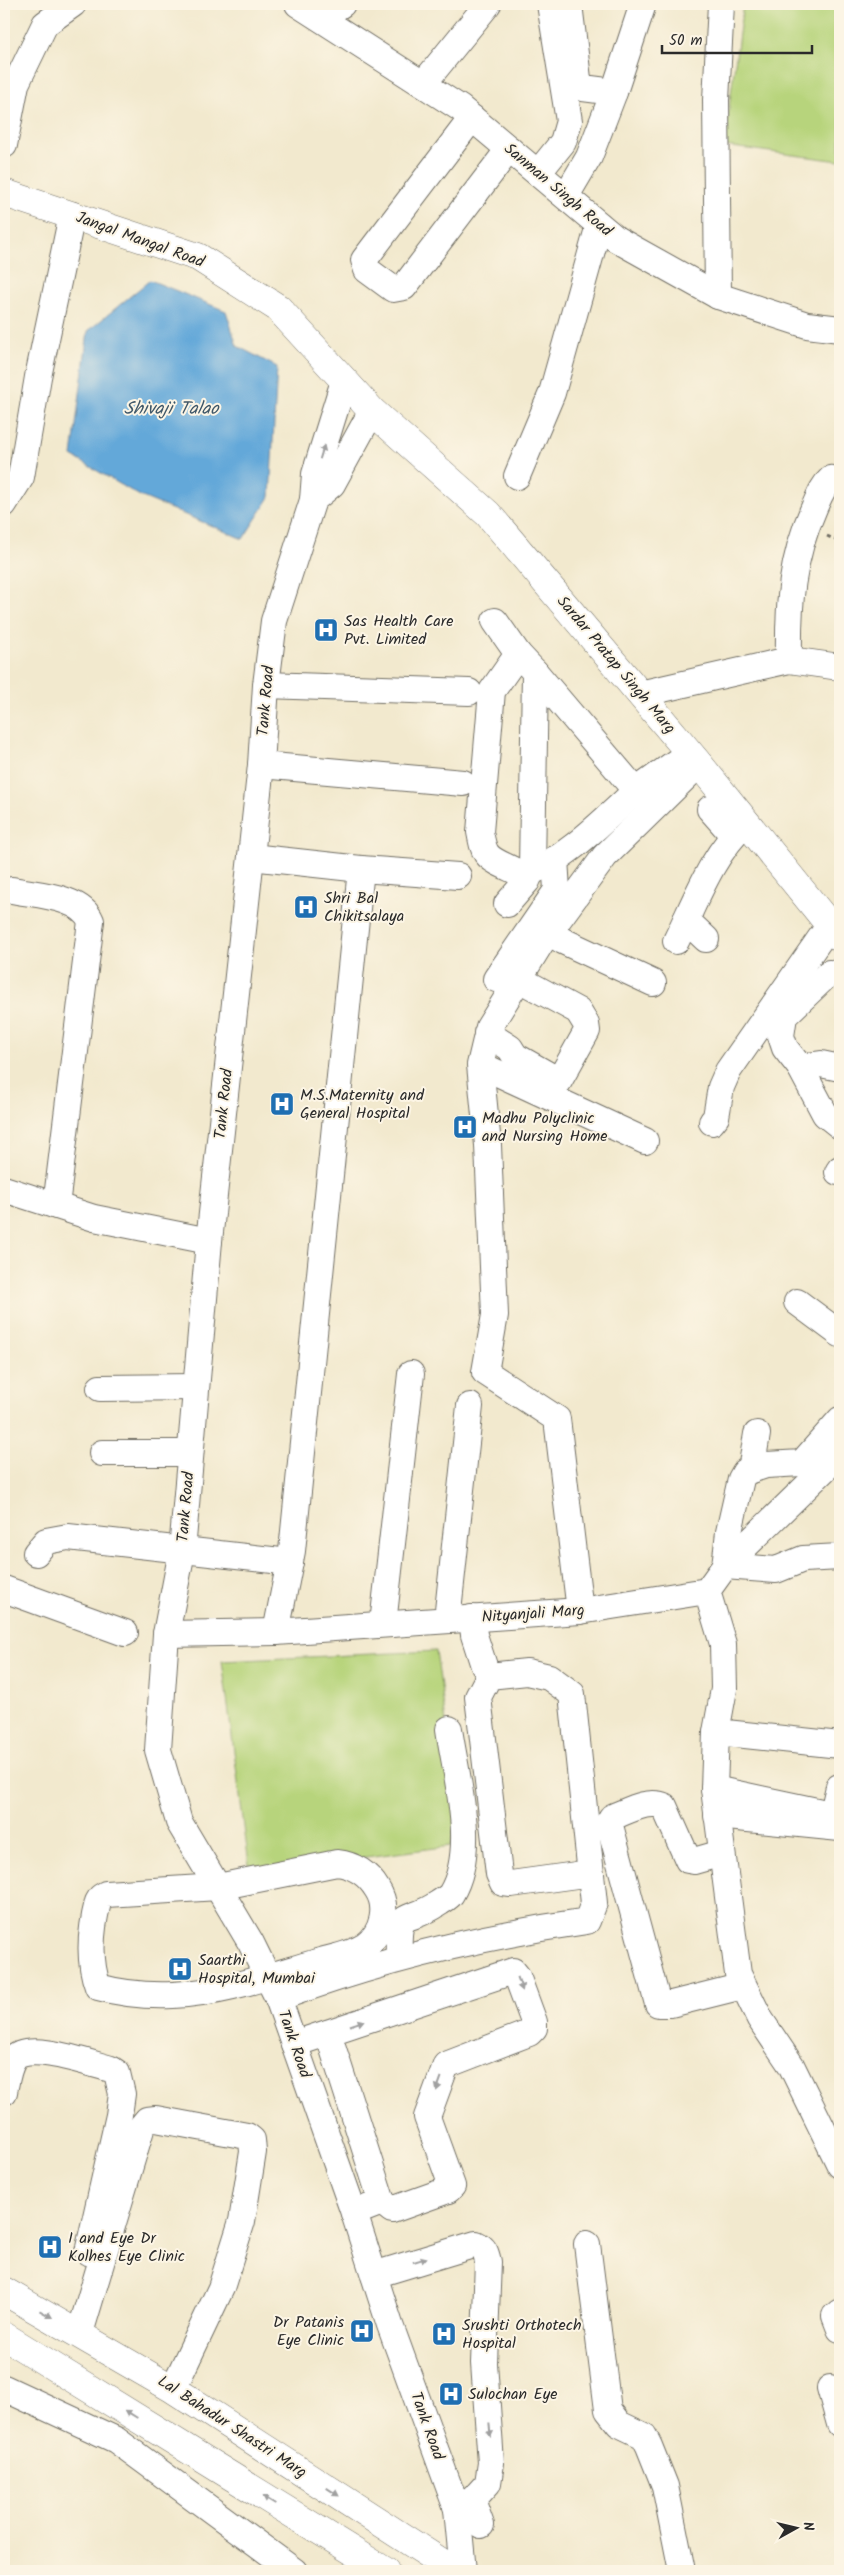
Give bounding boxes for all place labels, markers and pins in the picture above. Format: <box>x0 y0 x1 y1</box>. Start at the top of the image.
place label: Sas Health Care Pvt. Limited <box>344 609 453 652</box>
hospital icon: Sas Health Care Pvt. Limited <box>313 617 339 643</box>
place label: Shri Bal Chikitsalaya <box>324 886 404 929</box>
hospital icon: Shri Bal Chikitsalaya <box>293 894 319 920</box>
place label: M.S.Maternity and General Hospital <box>300 1083 425 1126</box>
hospital icon: M.S.Maternity and General Hospital <box>269 1091 295 1117</box>
place label: Madhu Polyclinic and Nursing Home <box>482 1106 607 1149</box>
hospital icon: Madhu Polyclinic and Nursing Home <box>452 1114 478 1140</box>
place label: Saarthi Hospital, Mumbai <box>198 1948 316 1991</box>
hospital icon: Saarthi Hospital, Mumbai <box>167 1956 193 1982</box>
place label: I and Eye Dr Kolhes Eye Clinic <box>68 2226 185 2269</box>
hospital icon: I and Eye Dr Kolhes Eye Clinic <box>37 2234 63 2260</box>
place label: Dr Patanis Eye Clinic <box>273 2310 344 2353</box>
place label: Srushti Orthotech Hospital <box>462 2313 582 2356</box>
hospital icon: Dr Patanis Eye Clinic <box>349 2318 375 2344</box>
hospital icon: Srushti Orthotech Hospital <box>431 2321 457 2347</box>
hospital icon: Sulochan Eye <box>438 2381 464 2407</box>
place label: Sulochan Eye <box>468 2382 558 2407</box>

